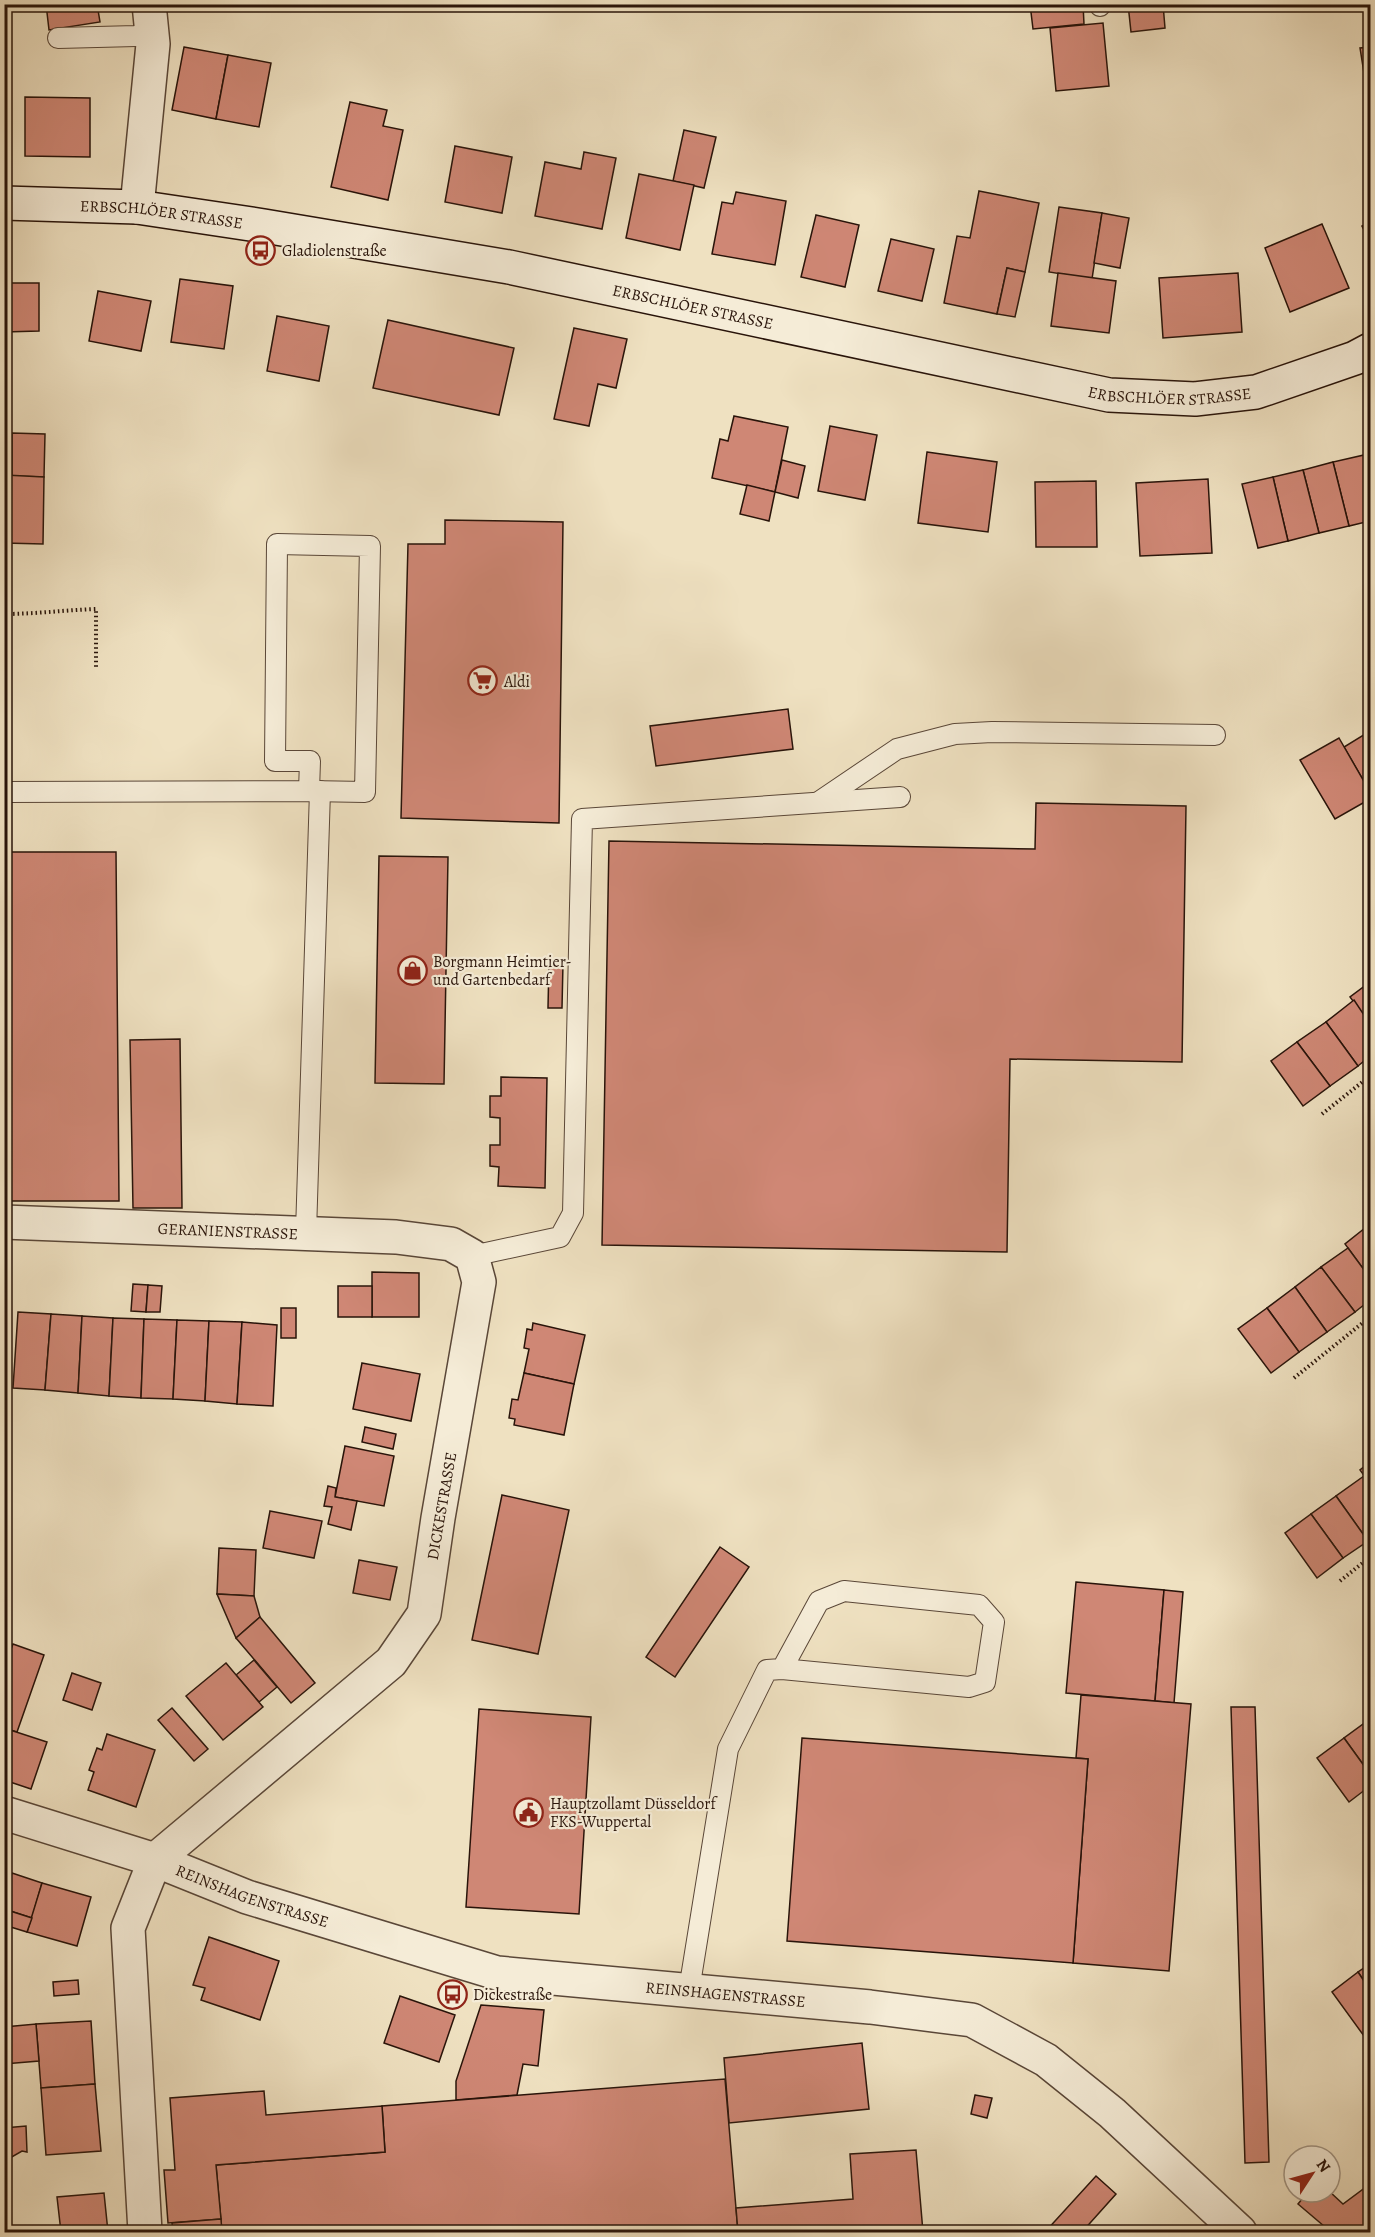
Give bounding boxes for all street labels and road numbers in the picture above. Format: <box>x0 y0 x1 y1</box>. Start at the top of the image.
street label: ERBSCHLÖER STRASSE <box>80 195 244 235</box>
street label: ERBSCHLÖER STRASSE <box>610 279 775 335</box>
street label: ERBSCHLÖER STRASSE <box>1086 381 1252 411</box>
street label: GERANIENSTRASSE <box>157 1218 298 1245</box>
street label: DICKESTRASSE <box>422 1450 462 1562</box>
street label: REINSHAGENSTRASSE <box>172 1860 331 1933</box>
street label: REINSHAGENSTRASSE <box>644 1977 806 2013</box>

